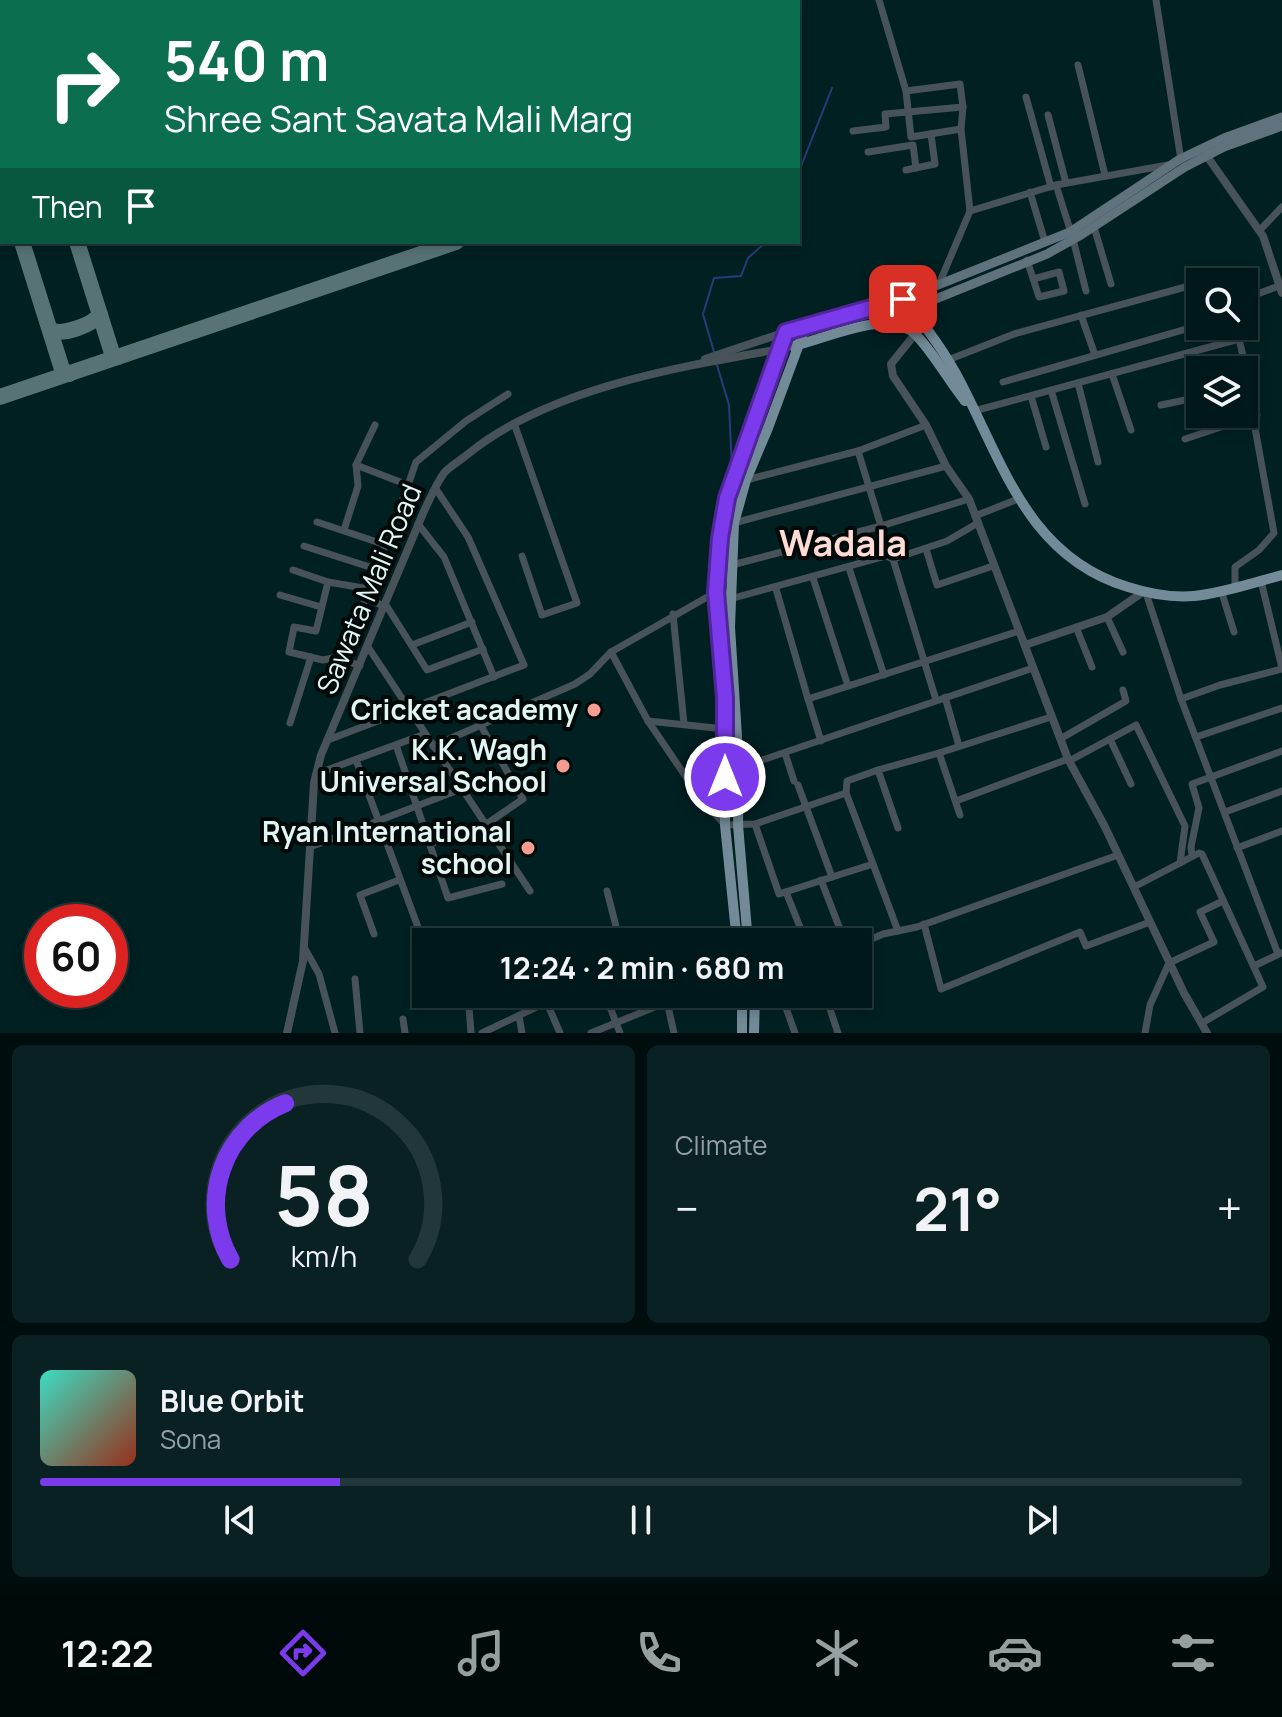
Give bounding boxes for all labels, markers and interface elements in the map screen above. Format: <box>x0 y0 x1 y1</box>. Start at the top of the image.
text: 540 m <box>164 21 329 98</box>
icon: right <box>32 32 136 136</box>
text: Shree Sant Savata Mali Marg <box>164 94 633 143</box>
icon: arrive <box>119 184 163 228</box>
text: Then <box>32 186 103 227</box>
pin <box>869 265 937 333</box>
map controls <box>1186 268 1258 428</box>
button: search <box>1186 268 1258 340</box>
icon: arrive <box>881 277 925 321</box>
button: layers <box>1186 356 1258 428</box>
street label: Sawata Mali Road <box>307 478 430 700</box>
district label: Wadala <box>779 518 907 567</box>
place label: Cricket academy <box>351 690 578 728</box>
marker: Cricket academy <box>585 701 603 719</box>
place label: K.K. Wagh Universal School <box>320 730 547 800</box>
position arrow <box>683 735 767 819</box>
marker: K.K. Wagh Universal School <box>554 757 572 775</box>
place label: Ryan International school <box>262 812 512 882</box>
marker: Ryan International school <box>519 839 537 857</box>
speed limit sign: 60 <box>24 904 128 1008</box>
text: 12:24 · 2 min · 680 m <box>500 947 784 988</box>
text: Climate <box>675 1127 767 1163</box>
text: 58 <box>274 1137 373 1251</box>
text: 21° <box>913 1167 1002 1249</box>
text: − <box>675 1178 699 1238</box>
text: + <box>1217 1178 1242 1238</box>
text: km/h <box>290 1237 357 1276</box>
text: Blue Orbit <box>160 1380 305 1421</box>
text: Sona <box>160 1421 221 1457</box>
icon: previous <box>218 1498 262 1542</box>
icon: pause <box>619 1498 663 1542</box>
icon: next <box>1020 1498 1064 1542</box>
icon: directions <box>275 1625 331 1681</box>
icon: music <box>453 1625 509 1681</box>
icon: phone <box>631 1625 687 1681</box>
icon: climate <box>809 1625 865 1681</box>
icon: car <box>987 1625 1043 1681</box>
icon: filters <box>1165 1625 1221 1681</box>
text: 12:22 <box>61 1629 153 1678</box>

